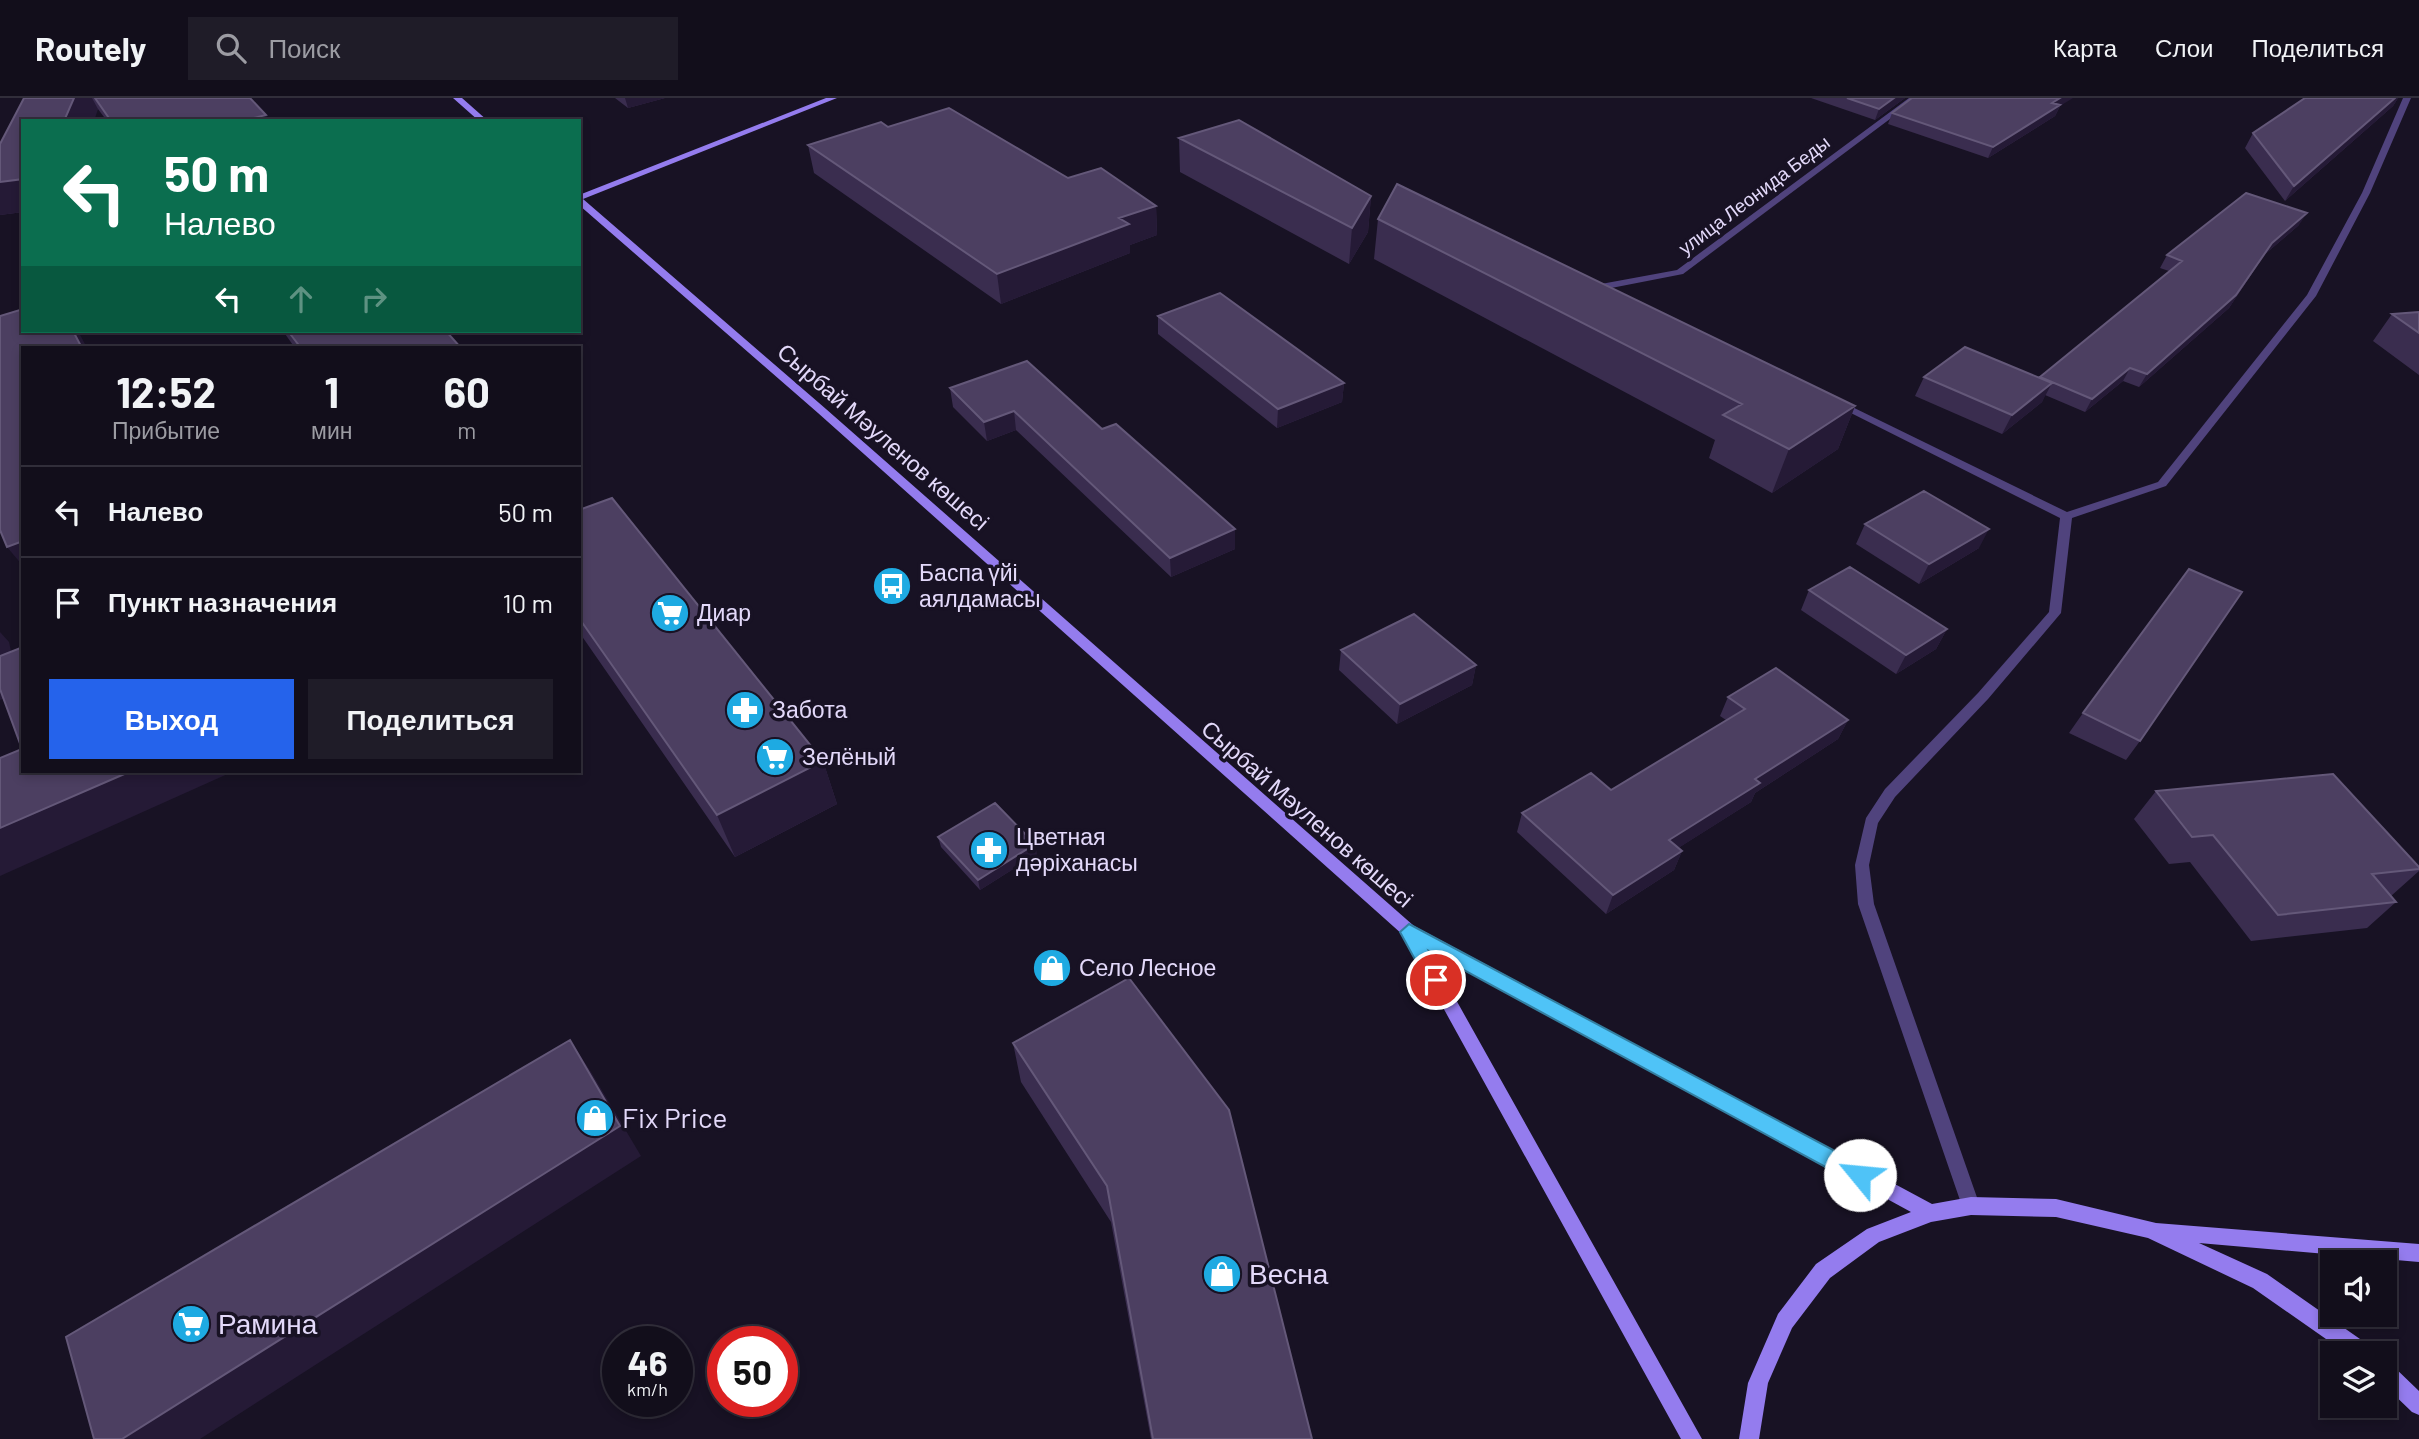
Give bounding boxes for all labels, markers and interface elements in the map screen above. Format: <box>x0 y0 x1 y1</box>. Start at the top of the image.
search box <box>188 17 678 80</box>
text: Routely <box>35 28 146 68</box>
icon: search <box>212 29 250 67</box>
text: Поиск <box>268 32 340 63</box>
text: Карта <box>2053 33 2117 62</box>
text: Слои <box>2155 33 2213 62</box>
text: Поделиться <box>2251 33 2384 62</box>
street label: улица Леонида Беды <box>1673 130 1834 259</box>
text: 50 m <box>164 143 269 202</box>
icon: left <box>49 147 140 238</box>
text: Налево <box>164 203 276 241</box>
icon: left <box>209 280 247 318</box>
icon: ahead <box>282 280 320 318</box>
icon: right <box>355 280 393 318</box>
street label: Сырбай Мәуленов көшесі <box>772 337 995 536</box>
text: 12:52 <box>116 366 216 416</box>
text: 1 <box>324 366 339 416</box>
text: 60 <box>443 366 490 416</box>
text: Прибытие <box>112 416 220 444</box>
text: мин <box>311 416 352 444</box>
text: m <box>457 416 476 444</box>
icon: left <box>49 493 87 531</box>
text: Налево <box>108 495 203 526</box>
text: 50 m <box>498 496 553 527</box>
place label: Баспа үйі аялдамасы <box>919 558 1041 612</box>
bus stop icon: Баспа үйі аялдамасы <box>871 565 913 607</box>
icon: arrive <box>49 584 87 622</box>
text: Пункт назначения <box>108 586 337 617</box>
text: 10 m <box>503 587 553 618</box>
supermarket icon: Диар <box>649 592 691 634</box>
place label: Диар <box>697 598 751 626</box>
button: Выход <box>49 679 294 759</box>
button: Поделиться <box>308 679 553 759</box>
pharmacy icon: Забота <box>724 689 766 731</box>
place label: Забота <box>772 695 847 723</box>
street label: Сырбай Мәуленов көшесі <box>1196 714 1419 913</box>
supermarket icon: Зелёный <box>754 736 796 778</box>
place label: Зелёный <box>802 742 896 770</box>
place label: Цветная дәріханасы <box>1016 822 1138 876</box>
pharmacy icon: Цветная дәріханасы <box>968 829 1010 871</box>
shop icon: Село Лесное <box>1031 947 1073 989</box>
pin <box>1406 950 1466 1010</box>
place label: Село Лесное <box>1079 953 1216 981</box>
icon: arrive <box>1417 961 1455 999</box>
shop icon: Fix Price <box>574 1097 616 1139</box>
place label: Fix Price <box>622 1100 727 1134</box>
position arrow <box>1823 1138 1897 1212</box>
map controls <box>2320 1250 2397 1418</box>
button: sound <box>2320 1250 2397 1327</box>
shop icon: Весна <box>1201 1253 1243 1295</box>
place label: Весна <box>1249 1256 1329 1290</box>
supermarket icon: Рамина <box>170 1303 212 1345</box>
place label: Рамина <box>218 1306 318 1340</box>
speed limit sign: 50 <box>707 1326 798 1417</box>
text: 46 <box>628 1341 667 1383</box>
button: layers <box>2320 1341 2397 1418</box>
text: km/h <box>627 1378 668 1400</box>

